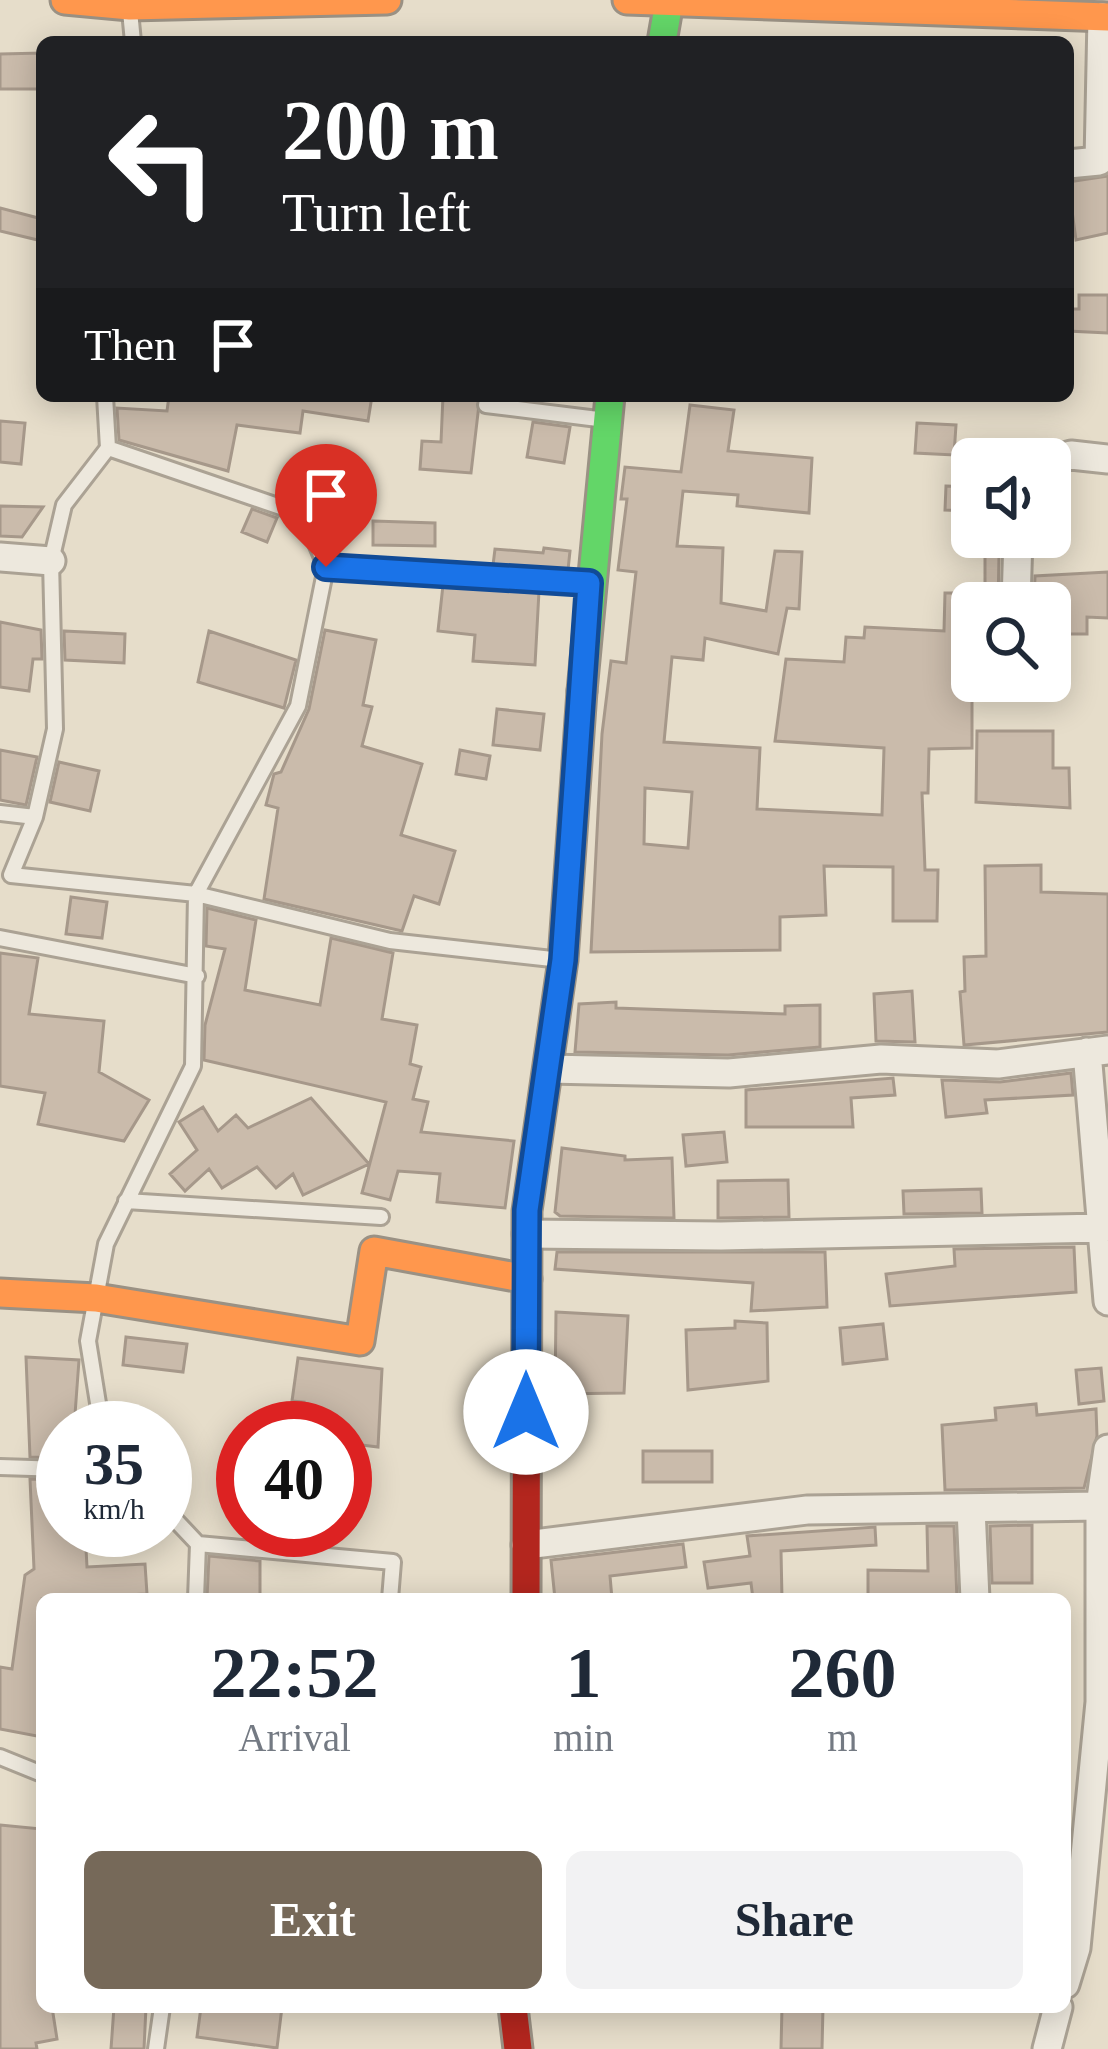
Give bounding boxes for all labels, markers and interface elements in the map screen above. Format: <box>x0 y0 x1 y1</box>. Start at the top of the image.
icon: left <box>84 84 240 240</box>
text: 200 m <box>282 84 499 177</box>
text: Turn left <box>282 183 471 243</box>
icon: arrive <box>200 312 266 378</box>
text: Then <box>84 320 176 370</box>
map controls <box>951 438 1071 702</box>
button: sound <box>951 438 1071 558</box>
pin <box>275 444 377 567</box>
icon: arrive <box>293 462 359 528</box>
button: search <box>951 582 1071 702</box>
position arrow <box>463 1349 589 1475</box>
speed limit sign: 40 <box>216 1401 372 1557</box>
text: 35 <box>84 1431 144 1497</box>
text: km/h <box>83 1492 145 1525</box>
text: 22:52 <box>211 1633 379 1713</box>
text: 1 <box>565 1633 601 1713</box>
text: 260 <box>788 1633 896 1713</box>
text: Arrival <box>238 1716 351 1759</box>
text: min <box>553 1716 614 1759</box>
text: m <box>827 1716 858 1759</box>
button: Exit <box>84 1851 542 1989</box>
button: Share <box>566 1851 1023 1989</box>

